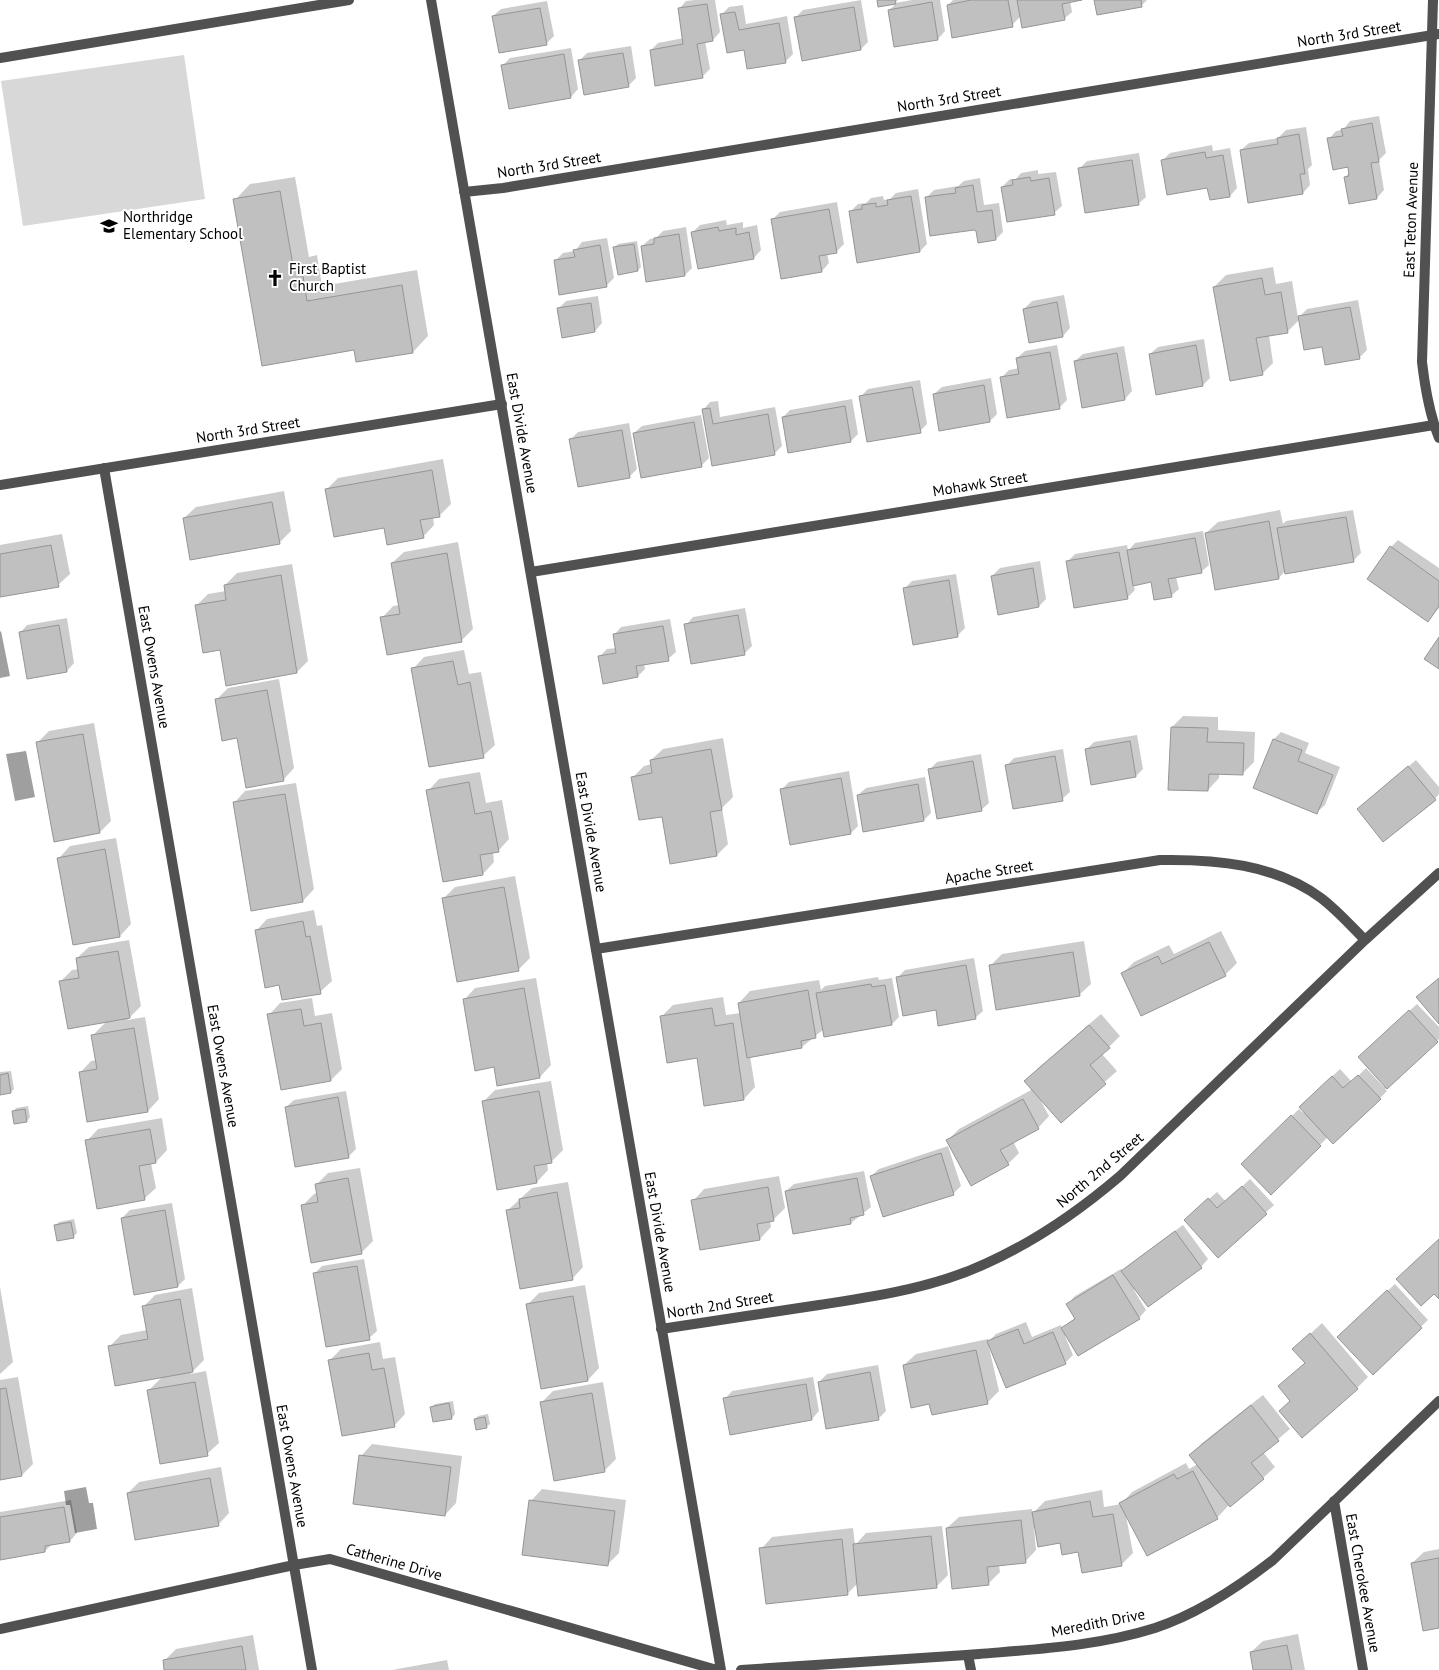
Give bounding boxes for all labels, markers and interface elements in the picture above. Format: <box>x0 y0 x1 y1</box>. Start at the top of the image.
street label: North 3rd Street <box>1296 16 1402 51</box>
street label: North 3rd Street <box>896 81 1002 116</box>
street label: North 3rd Street <box>496 147 602 182</box>
street label: East Teton Avenue <box>1399 162 1422 278</box>
place label: Northridge Elementary School <box>123 207 243 243</box>
school or university icon: Northridge Elementary School <box>99 216 119 236</box>
place label: First Baptist Church <box>289 259 366 295</box>
church icon: First Baptist Church <box>265 268 285 288</box>
street label: East Divide Avenue <box>503 371 542 495</box>
street label: North 3rd Street <box>195 412 301 447</box>
street label: Mohawk Street <box>931 467 1029 500</box>
street label: East Owens Avenue <box>134 604 175 730</box>
street label: East Divide Avenue <box>572 770 611 894</box>
street label: Apache Street <box>943 855 1034 888</box>
street label: East Owens Avenue <box>203 1003 244 1129</box>
street label: North 2nd Street <box>1052 1128 1147 1212</box>
street label: East Divide Avenue <box>641 1170 680 1294</box>
street label: North 2nd Street <box>665 1287 775 1322</box>
street label: East Owens Avenue <box>272 1403 313 1529</box>
street label: East Cherokee Avenue <box>1342 1512 1385 1654</box>
street label: Catherine Drive <box>344 1539 444 1584</box>
street label: Meredith Drive <box>1049 1604 1146 1641</box>

